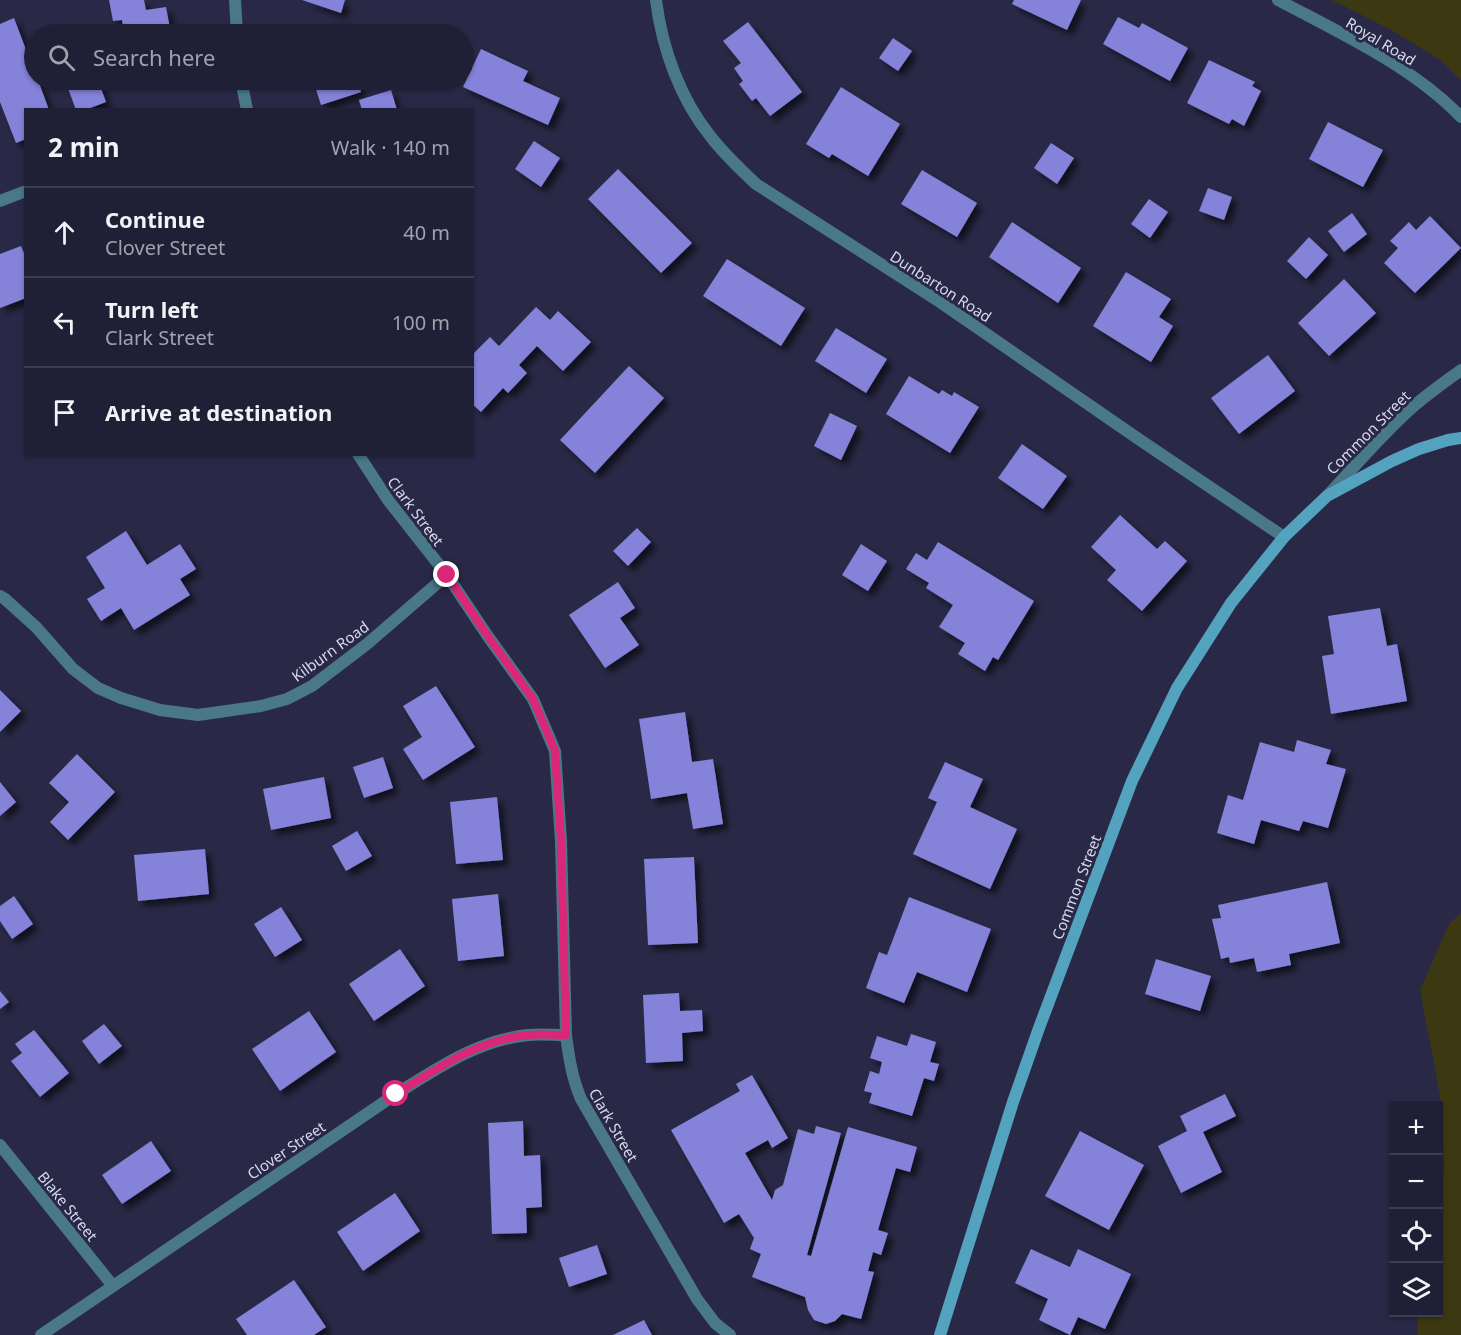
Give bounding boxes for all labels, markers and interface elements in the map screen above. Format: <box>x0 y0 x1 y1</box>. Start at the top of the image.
street label: Royal Road <box>1342 12 1420 70</box>
search box <box>24 24 474 90</box>
icon: search <box>45 41 78 74</box>
text: Search here <box>93 42 215 72</box>
text: 2 min <box>48 129 120 165</box>
text: Walk · 140 m <box>331 134 450 161</box>
text: Continue <box>105 204 205 234</box>
icon: ahead <box>48 216 81 249</box>
text: 40 m <box>403 219 450 246</box>
text: Clover Street <box>105 234 225 261</box>
street label: Dunbarton Road <box>886 246 996 326</box>
text: Turn left <box>105 294 199 324</box>
icon: left <box>48 306 81 339</box>
text: 100 m <box>392 309 450 336</box>
text: Clark Street <box>105 324 214 351</box>
street label: Common Street <box>1322 385 1415 478</box>
icon: arrive <box>48 396 81 429</box>
text: Arrive at destination <box>105 397 332 427</box>
street label: Clark Street <box>383 472 449 550</box>
route end <box>433 561 459 587</box>
street label: Kilburn Road <box>287 616 373 686</box>
street label: Common Street <box>1047 831 1105 942</box>
route start <box>382 1080 408 1106</box>
street label: Clark Street <box>585 1085 643 1166</box>
map controls <box>1389 1101 1443 1317</box>
button: + <box>1389 1101 1443 1155</box>
street label: Clover Street <box>243 1116 329 1184</box>
button: − <box>1389 1155 1443 1209</box>
street label: Blake Street <box>34 1167 103 1245</box>
button: locate <box>1389 1209 1443 1263</box>
button: layers <box>1389 1263 1443 1317</box>

